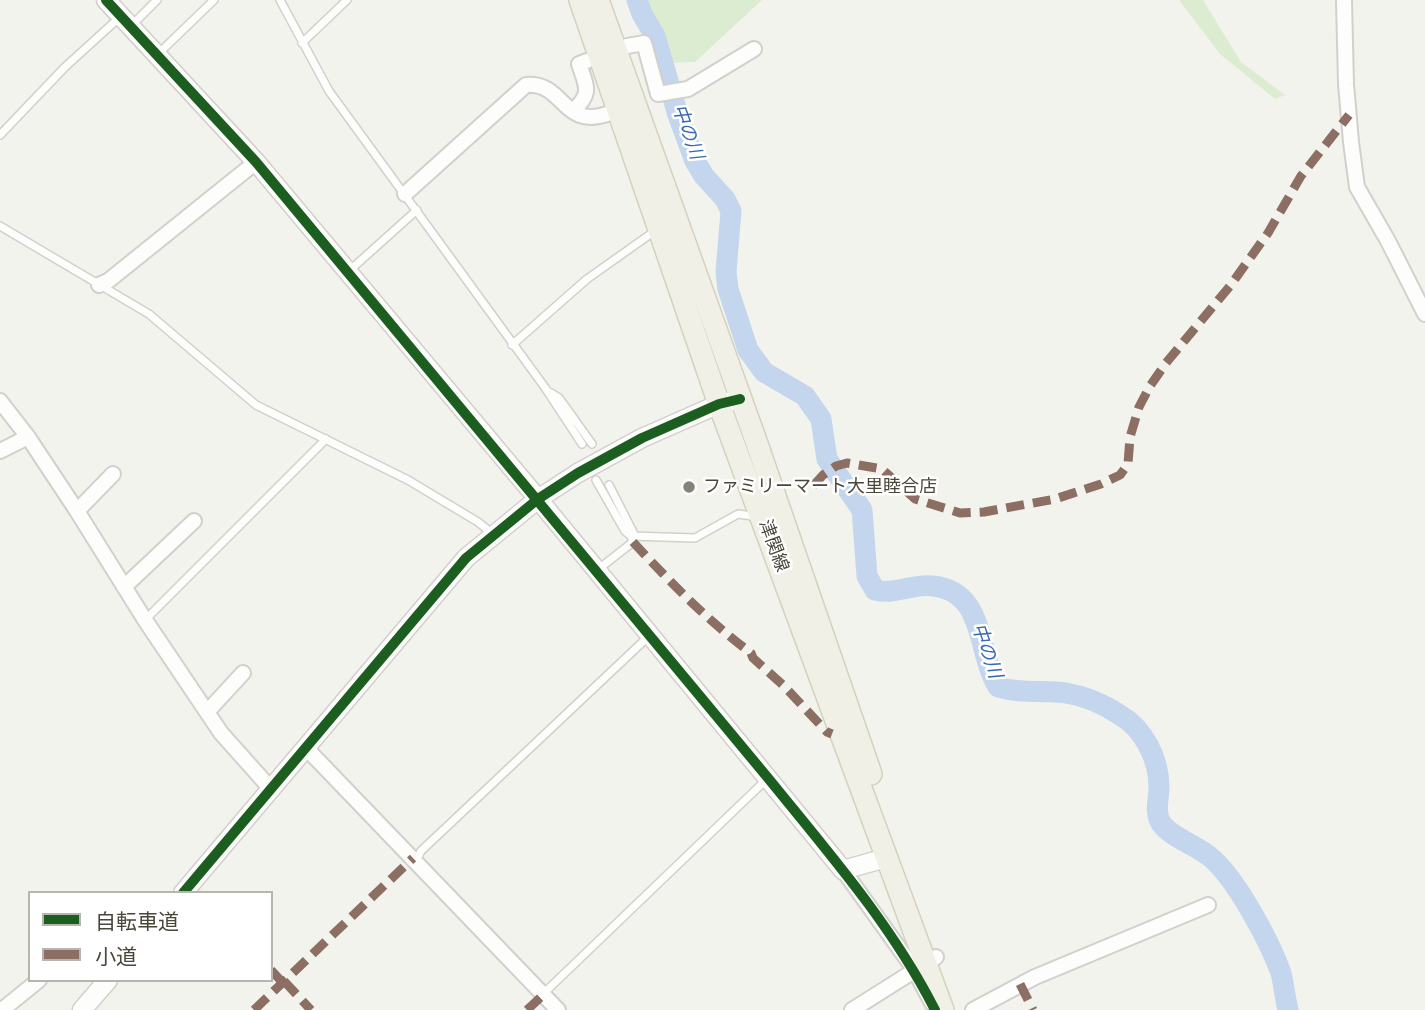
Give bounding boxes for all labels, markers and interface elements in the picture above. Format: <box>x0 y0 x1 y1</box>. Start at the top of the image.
water label: 中の川 <box>667 101 707 163</box>
place label: ファミリーマート大里睦合店 <box>703 476 937 498</box>
marker: ファミリーマート大里睦合店 <box>681 479 697 495</box>
street label: 津関線 <box>754 517 792 575</box>
water label: 中の川 <box>966 620 1006 682</box>
legend <box>28 891 273 982</box>
text: 自転車道 <box>95 909 179 935</box>
text: 小道 <box>95 944 137 970</box>

